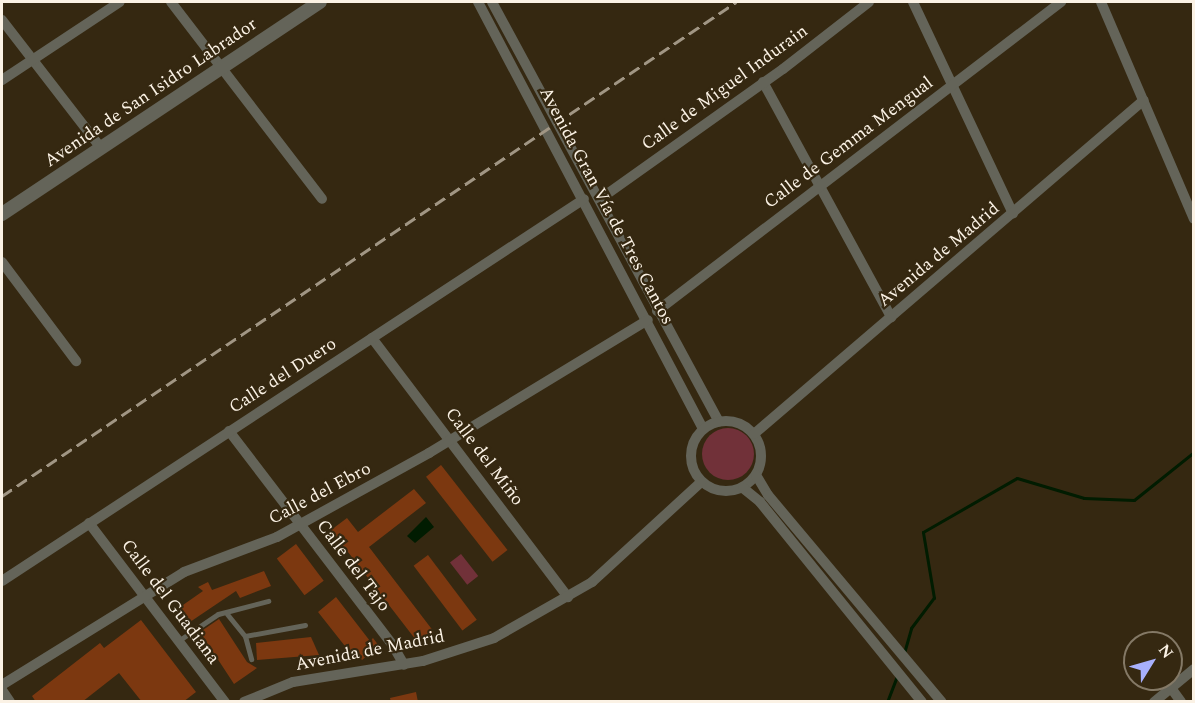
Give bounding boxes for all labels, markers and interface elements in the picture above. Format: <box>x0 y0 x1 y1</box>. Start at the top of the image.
street label: Avenida de San Isidro Labrador <box>41 14 261 172</box>
street label: Calle de Miguel Indurain <box>638 20 812 156</box>
street label: Calle de Gemma Mengual <box>760 72 938 214</box>
street label: Avenida Gran Vía de Tres Cantos <box>534 84 678 328</box>
street label: Avenida de Madrid <box>874 198 1004 312</box>
street label: Calle del Duero <box>225 333 341 419</box>
street label: Calle del Miño <box>440 404 528 510</box>
street label: Calle del Ebro <box>265 458 375 530</box>
street label: Calle del Tajo <box>311 516 395 616</box>
street label: Calle del Guadiana <box>116 535 224 669</box>
street label: Avenida de Madrid <box>293 626 447 676</box>
north arrow <box>1123 631 1183 691</box>
text: N <box>1152 639 1179 664</box>

